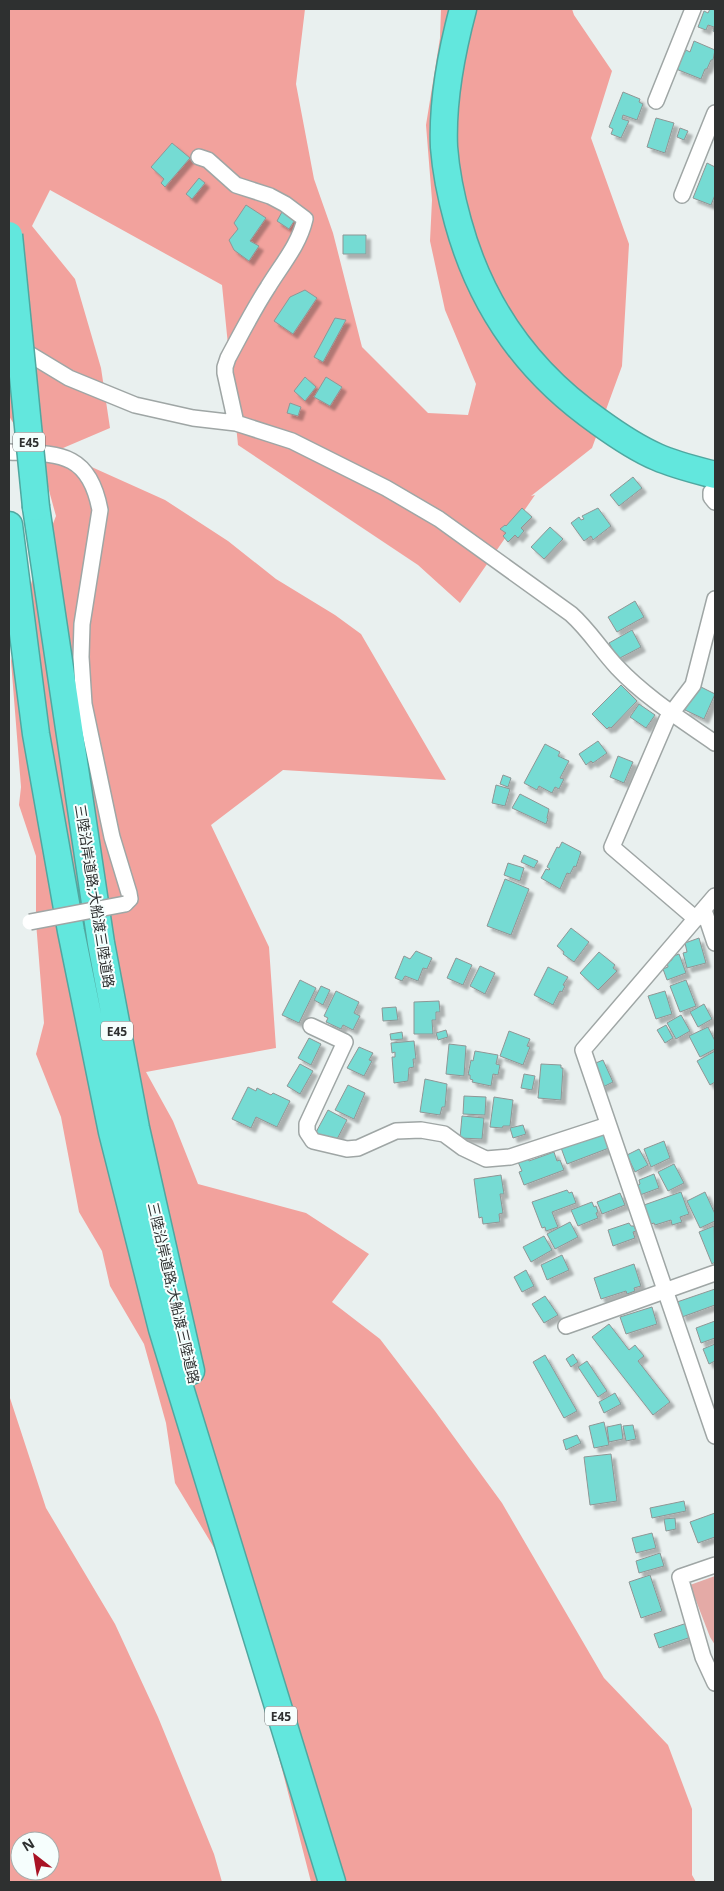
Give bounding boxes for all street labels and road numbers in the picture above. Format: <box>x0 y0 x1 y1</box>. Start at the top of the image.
road number: E45 <box>13 432 45 452</box>
street label: 三陸沿岸道路;大船渡三陸道路 <box>71 803 119 989</box>
road number: E45 <box>101 1021 133 1040</box>
street label: 三陸沿岸道路;大船渡三陸道路 <box>144 1200 204 1386</box>
road number: E45 <box>265 1706 297 1725</box>

